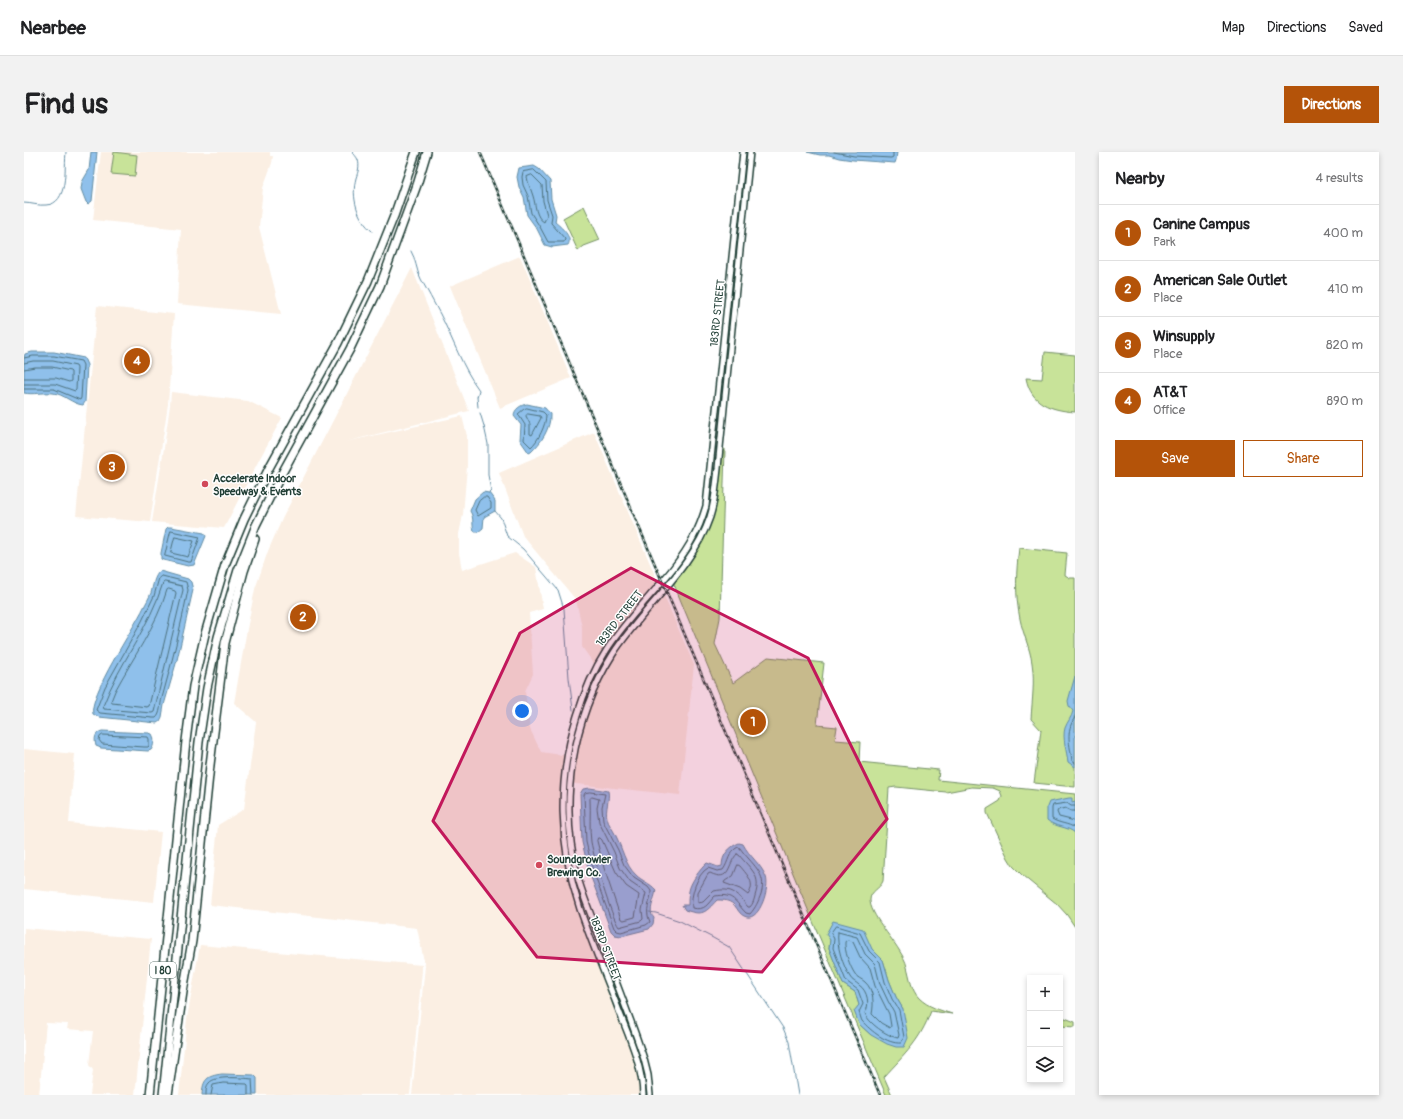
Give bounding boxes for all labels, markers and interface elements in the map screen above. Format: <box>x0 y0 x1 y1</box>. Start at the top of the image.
text: Nearbee <box>20 16 86 40</box>
text: Map <box>1222 19 1245 36</box>
text: Directions <box>1267 19 1326 36</box>
text: Saved <box>1348 19 1383 36</box>
button: Directions <box>1284 86 1379 123</box>
text: Find us <box>24 87 108 122</box>
text: Nearby <box>1115 168 1164 189</box>
text: 4 results <box>1316 170 1363 186</box>
text: Canine Campus <box>1153 215 1250 234</box>
text: 1 <box>1125 225 1131 241</box>
text: 400 m <box>1323 225 1363 241</box>
text: Park <box>1153 234 1176 250</box>
text: American Sale Outlet <box>1153 271 1287 290</box>
street label: 183RD STREET <box>707 279 728 348</box>
text: 2 <box>1124 281 1132 297</box>
text: 410 m <box>1327 281 1363 297</box>
text: Place <box>1153 290 1182 306</box>
text: Winsupply <box>1153 327 1215 346</box>
text: 3 <box>1124 337 1132 353</box>
text: 820 m <box>1326 337 1363 353</box>
pin: 4 <box>124 346 150 376</box>
text: Place <box>1153 346 1182 362</box>
text: AT&T <box>1153 383 1188 402</box>
text: 4 <box>1124 393 1132 409</box>
text: 890 m <box>1327 393 1363 409</box>
text: Office <box>1153 402 1185 418</box>
button: Save <box>1115 440 1235 477</box>
button: Share <box>1243 440 1363 477</box>
pin: 3 <box>99 452 125 482</box>
place label: Accelerate Indoor Speedway & Events <box>213 472 301 498</box>
marker: Accelerate Indoor Speedway & Events <box>200 479 210 489</box>
street label: 183RD STREET <box>593 587 645 649</box>
pin: 2 <box>290 602 316 632</box>
your location <box>512 701 532 721</box>
pin: 1 <box>740 707 766 737</box>
place label: Soundgrowler Brewing Co. <box>547 853 612 879</box>
marker: Soundgrowler Brewing Co. <box>534 860 544 870</box>
street label: 183RD STREET <box>587 914 624 982</box>
road number: I 80 <box>150 962 176 978</box>
map controls <box>1027 975 1063 1083</box>
button: + <box>1027 975 1063 1011</box>
button: − <box>1027 1011 1063 1047</box>
button: layers <box>1027 1047 1063 1083</box>

